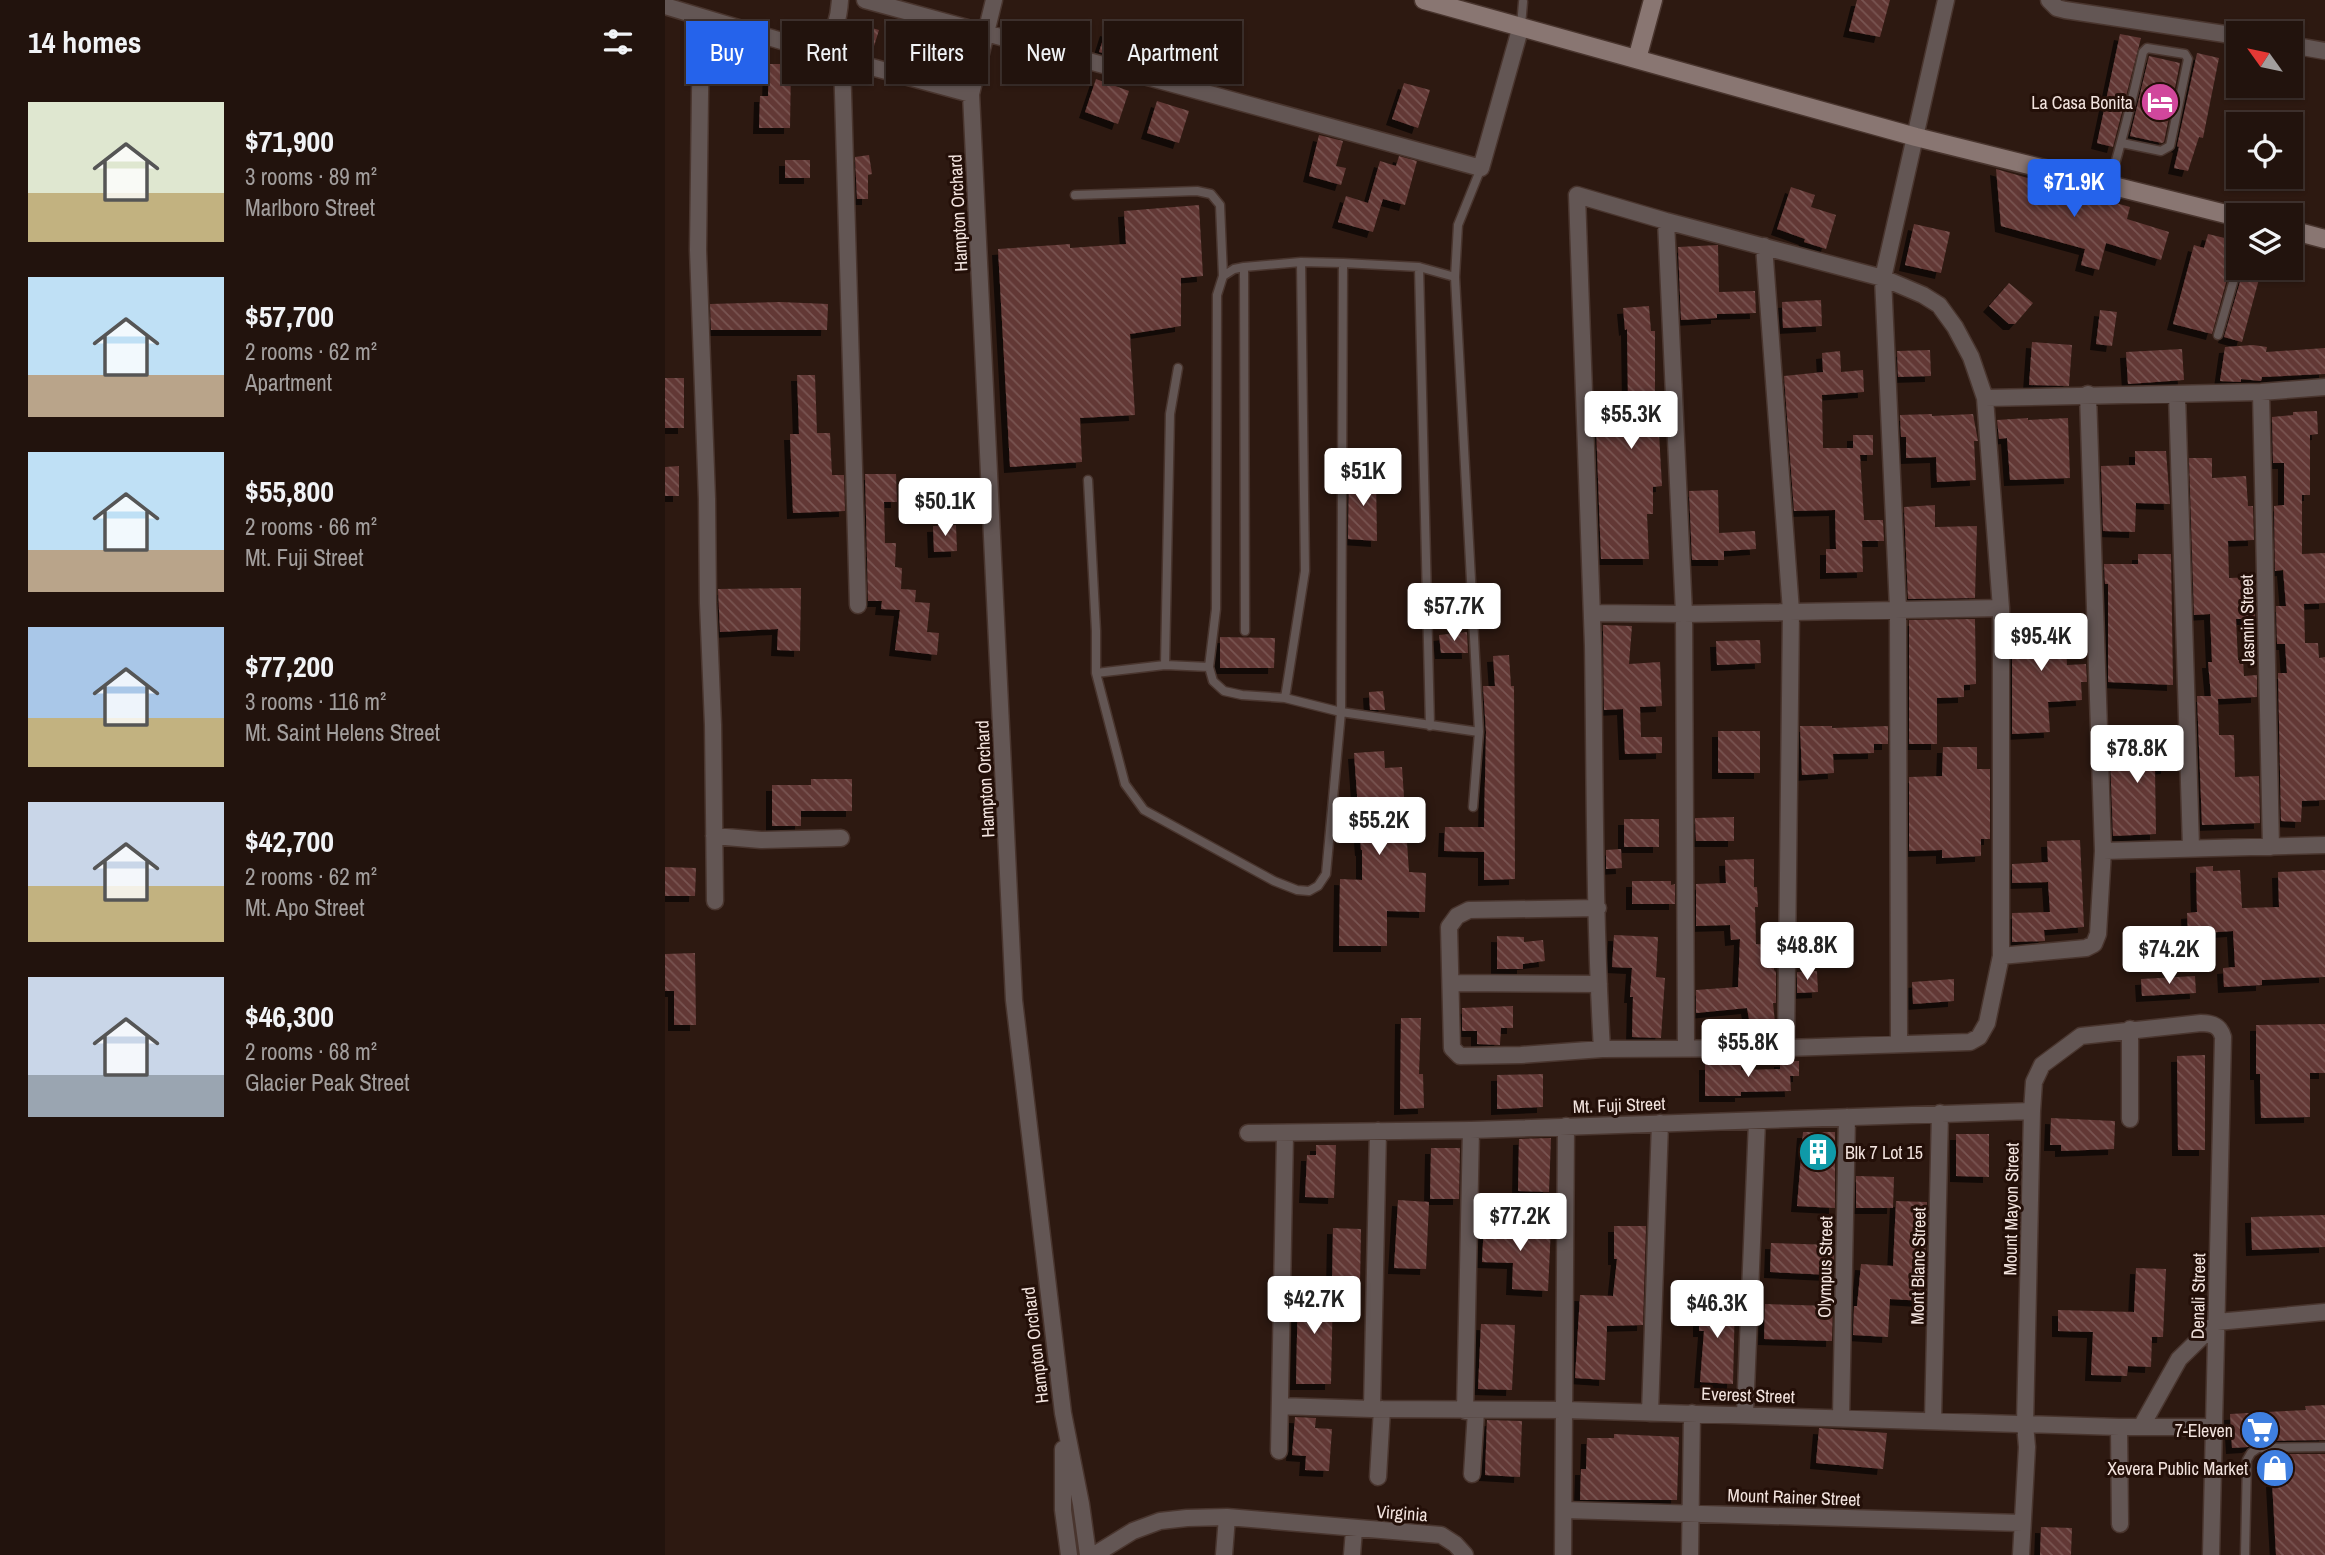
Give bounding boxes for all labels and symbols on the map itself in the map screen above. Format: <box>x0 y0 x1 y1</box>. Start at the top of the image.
north arrow <box>2226 21 2303 98</box>
hotel icon: La Casa Bonita <box>2139 81 2181 123</box>
place label: La Casa Bonita <box>2031 90 2133 115</box>
street label: Hampton Orchard <box>942 154 974 272</box>
pin: $71.9K <box>2017 160 2131 219</box>
pin: $55.3K <box>1574 392 1688 451</box>
pin: $51K <box>1322 448 1404 508</box>
pin: $50.1K <box>888 478 1002 538</box>
street label: Jasmin Street <box>2234 574 2260 666</box>
pin: $57.7K <box>1397 584 1511 643</box>
pin: $95.4K <box>1984 614 2098 673</box>
street label: Hampton Orchard <box>969 720 1001 838</box>
pin: $78.8K <box>2080 726 2194 785</box>
pin: $55.2K <box>1322 798 1436 857</box>
pin: $48.8K <box>1750 922 1864 982</box>
pin: $74.2K <box>2112 926 2226 986</box>
pin: $55.8K <box>1691 1020 1805 1079</box>
street label: Mt. Fuji Street <box>1572 1091 1666 1119</box>
building icon: Blk 7 Lot 15 <box>1797 1131 1839 1173</box>
place label: Blk 7 Lot 15 <box>1845 1140 1923 1165</box>
street label: Mount Mayon Street <box>1997 1142 2025 1276</box>
pin: $77.2K <box>1463 1194 1577 1253</box>
street label: Mont Blanc Street <box>1904 1207 1932 1325</box>
street label: Olympus Street <box>1812 1216 1838 1318</box>
street label: Denali Street <box>2185 1253 2211 1339</box>
pin: $42.7K <box>1257 1276 1371 1336</box>
pin: $46.3K <box>1660 1280 1774 1340</box>
street label: Hampton Orchard <box>1015 1285 1055 1405</box>
street label: Everest Street <box>1701 1381 1795 1409</box>
supermarket icon: 7-Eleven <box>2239 1409 2281 1451</box>
place label: 7-Eleven <box>2175 1418 2233 1443</box>
shop icon: Xevera Public Market <box>2254 1447 2296 1489</box>
place label: Xevera Public Market <box>2107 1456 2248 1481</box>
street label: Mount Rainer Street <box>1727 1482 1861 1512</box>
street label: Virginia <box>1375 1499 1429 1527</box>

